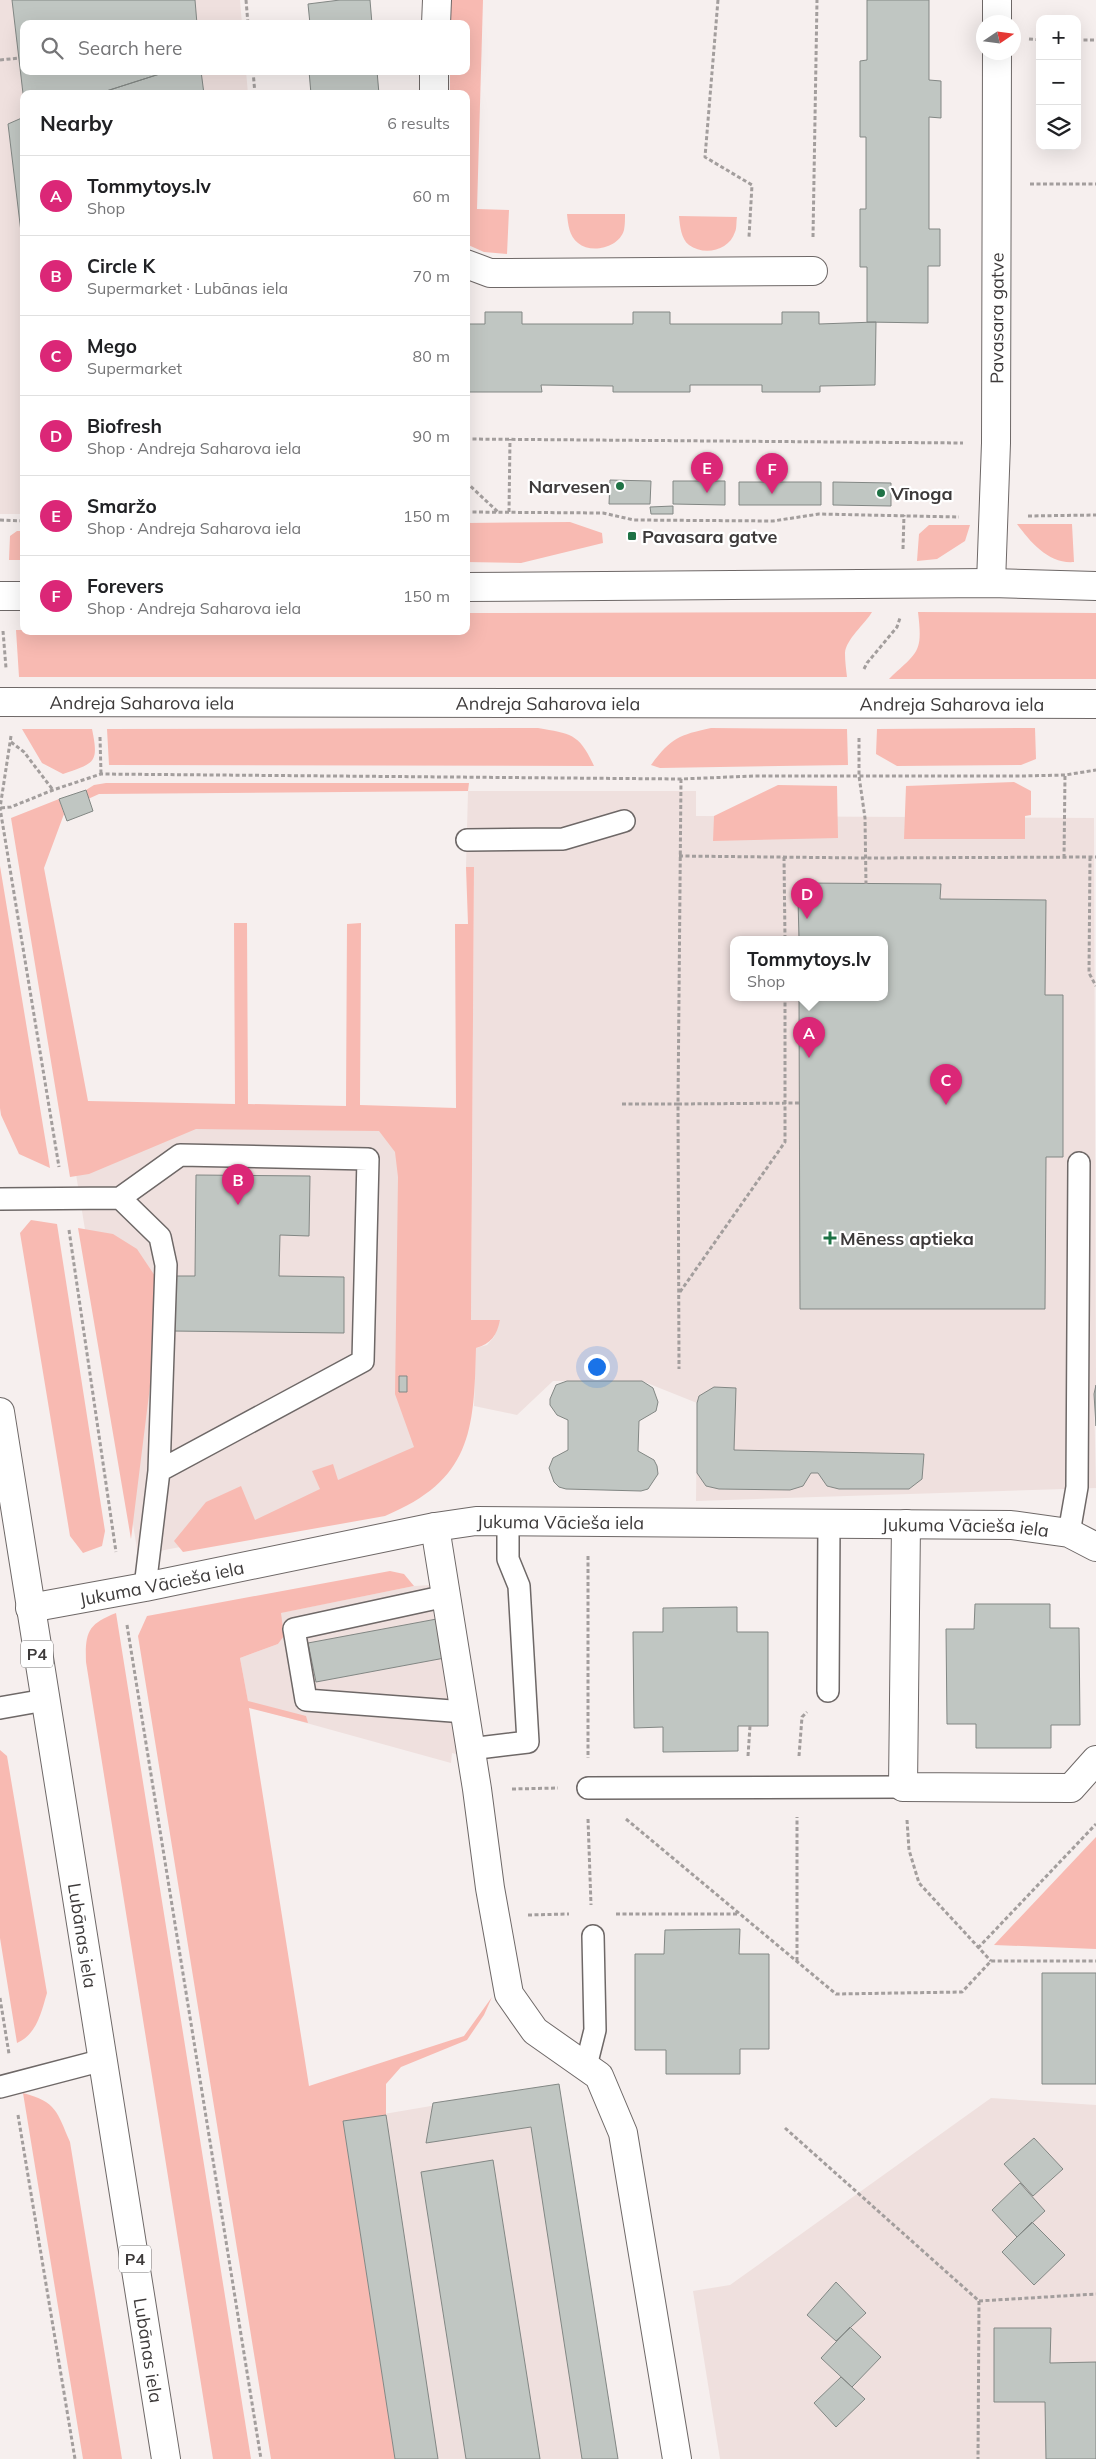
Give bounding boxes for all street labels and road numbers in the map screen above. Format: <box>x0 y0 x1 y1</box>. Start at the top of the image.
street label: Pavasara gatve <box>985 252 1008 384</box>
street label: Andreja Saharova iela <box>50 691 234 714</box>
street label: Andreja Saharova iela <box>456 691 640 715</box>
street label: Andreja Saharova iela <box>860 692 1044 715</box>
street label: Jukuma Vācieša iela <box>477 1510 644 1534</box>
street label: Jukuma Vācieša iela <box>882 1513 1050 1542</box>
street label: Jukuma Vācieša iela <box>77 1555 246 1610</box>
road number: P4 <box>21 1640 53 1668</box>
street label: Lubānas iela <box>63 1881 103 1990</box>
road number: P4 <box>119 2246 151 2272</box>
street label: Lubānas iela <box>129 2296 168 2404</box>

